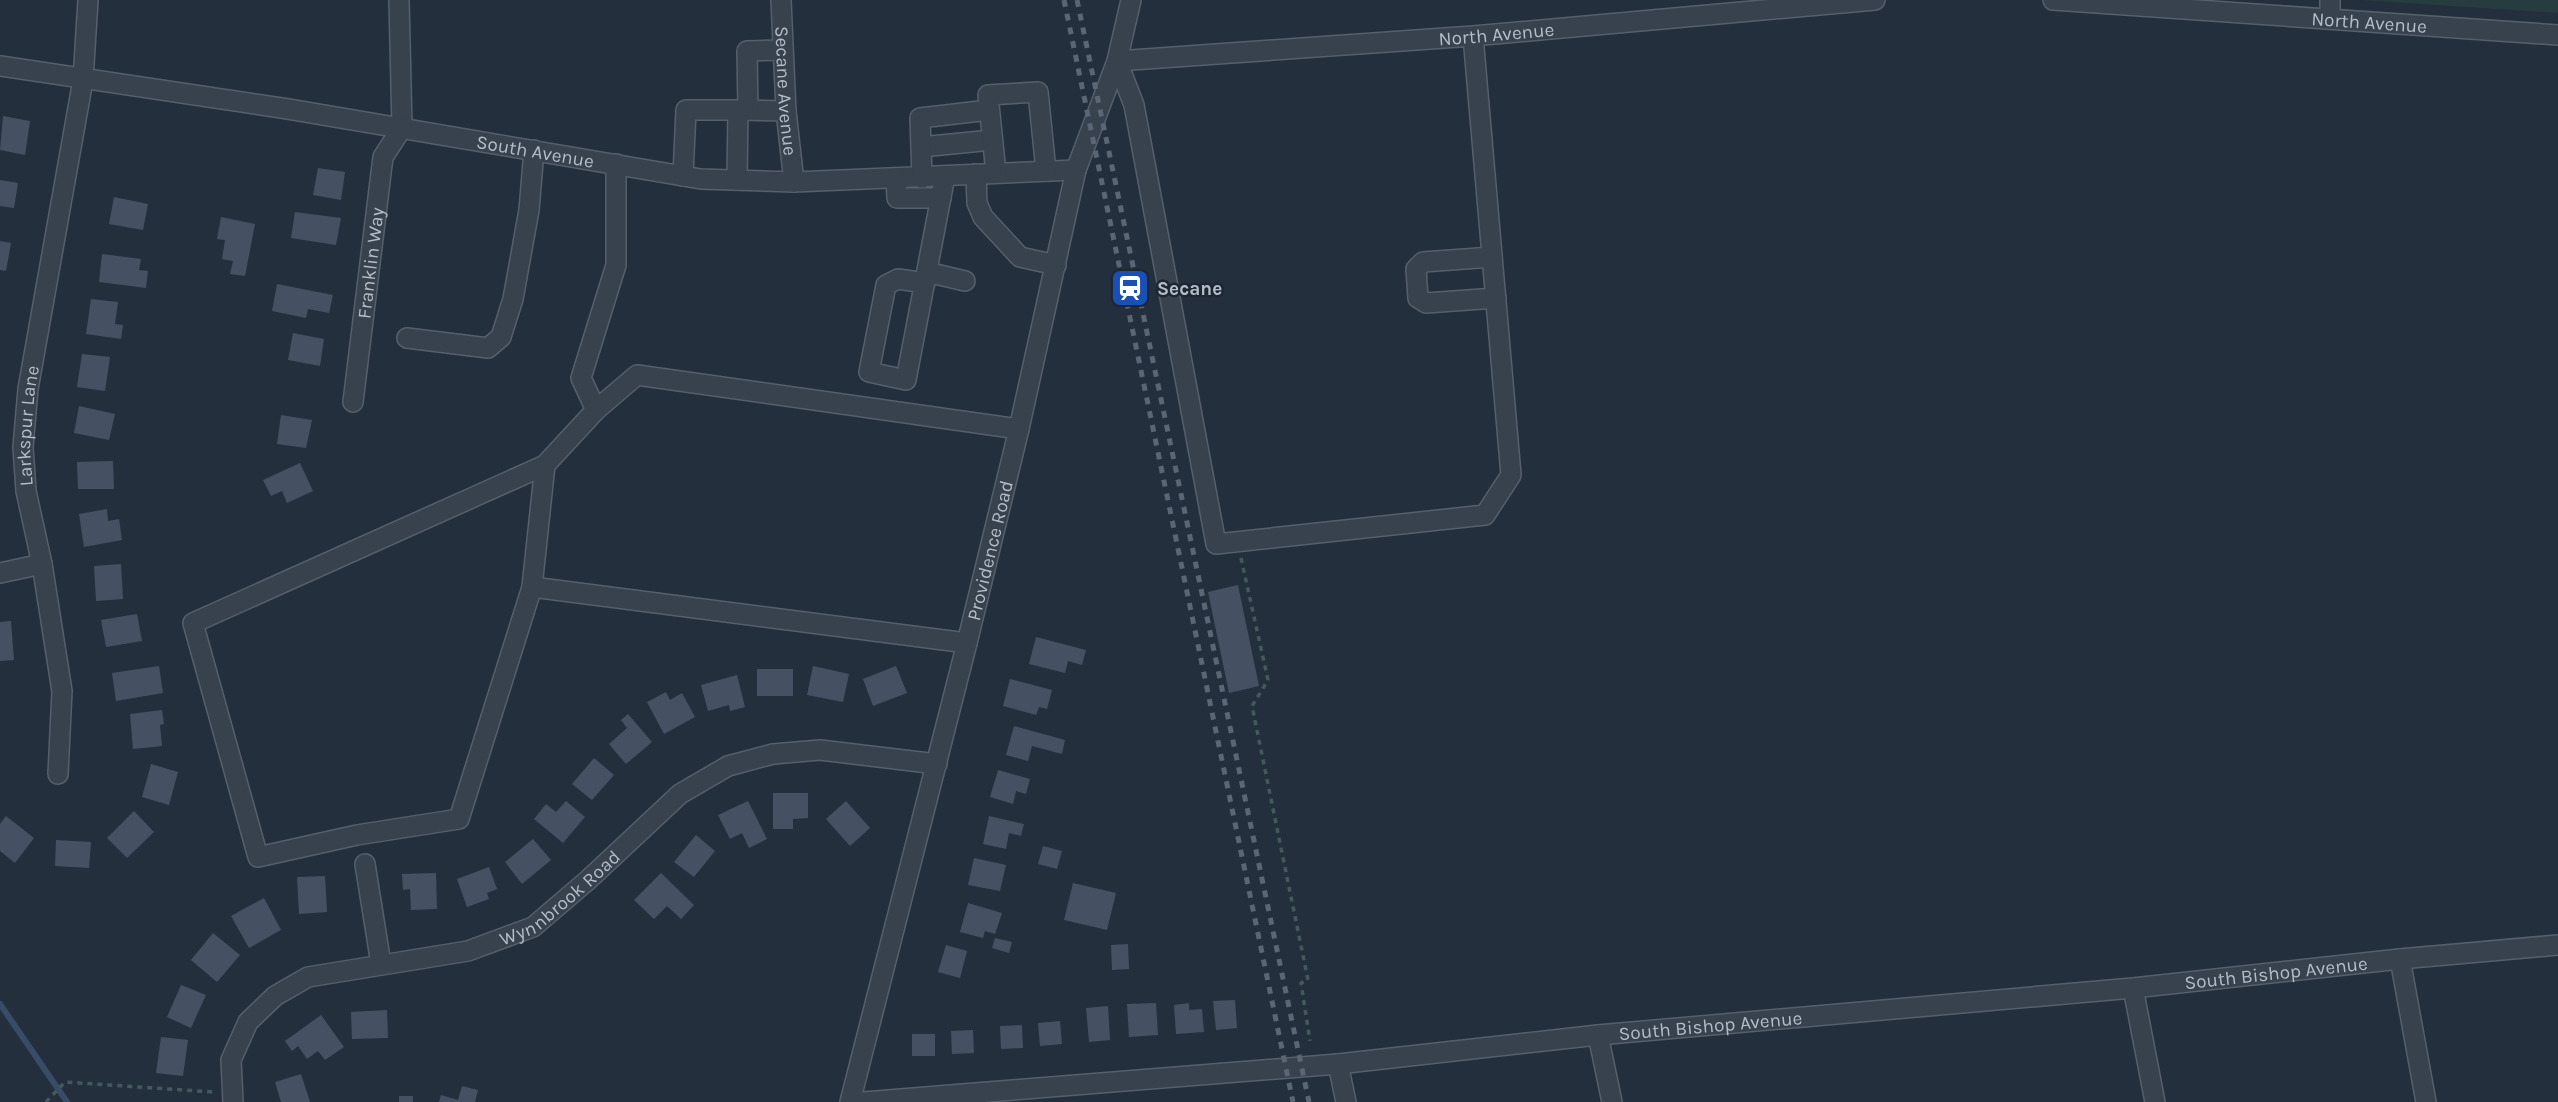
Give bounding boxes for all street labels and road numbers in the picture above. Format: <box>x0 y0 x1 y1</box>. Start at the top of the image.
street label: North Avenue <box>2311 8 2428 38</box>
street label: North Avenue <box>1438 19 1555 50</box>
street label: Secane Avenue <box>770 26 801 157</box>
street label: South Avenue <box>475 131 596 173</box>
street label: Franklin Way <box>353 206 389 320</box>
street label: Larkspur Lane <box>13 364 44 487</box>
street label: Providence Road <box>963 478 1018 623</box>
street label: Wynnbrook Road <box>497 846 625 950</box>
street label: South Bishop Avenue <box>2183 953 2369 994</box>
street label: South Bishop Avenue <box>1618 1007 1803 1045</box>

